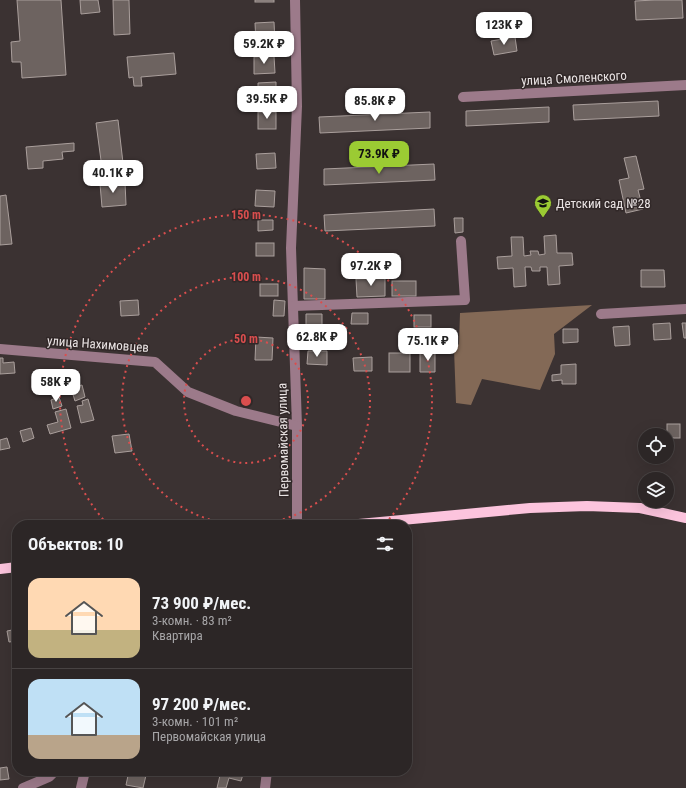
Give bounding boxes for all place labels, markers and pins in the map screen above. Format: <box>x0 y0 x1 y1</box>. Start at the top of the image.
pin: 123K ₽ <box>471 12 537 46</box>
pin: 59.2K ₽ <box>227 31 301 65</box>
pin: 39.5K ₽ <box>230 86 304 120</box>
pin: 85.8K ₽ <box>338 88 412 122</box>
pin: 73.9K ₽ <box>342 141 416 175</box>
pin: 40.1K ₽ <box>76 160 150 194</box>
school or university icon: Детский сад №28 <box>533 193 553 218</box>
place label: Детский сад №28 <box>556 196 651 211</box>
pin: 97.2K ₽ <box>334 253 408 287</box>
pin: 62.8K ₽ <box>280 324 354 358</box>
pin: 75.1K ₽ <box>391 328 465 362</box>
pin: 58K ₽ <box>28 369 84 403</box>
centre of rings <box>239 394 253 408</box>

